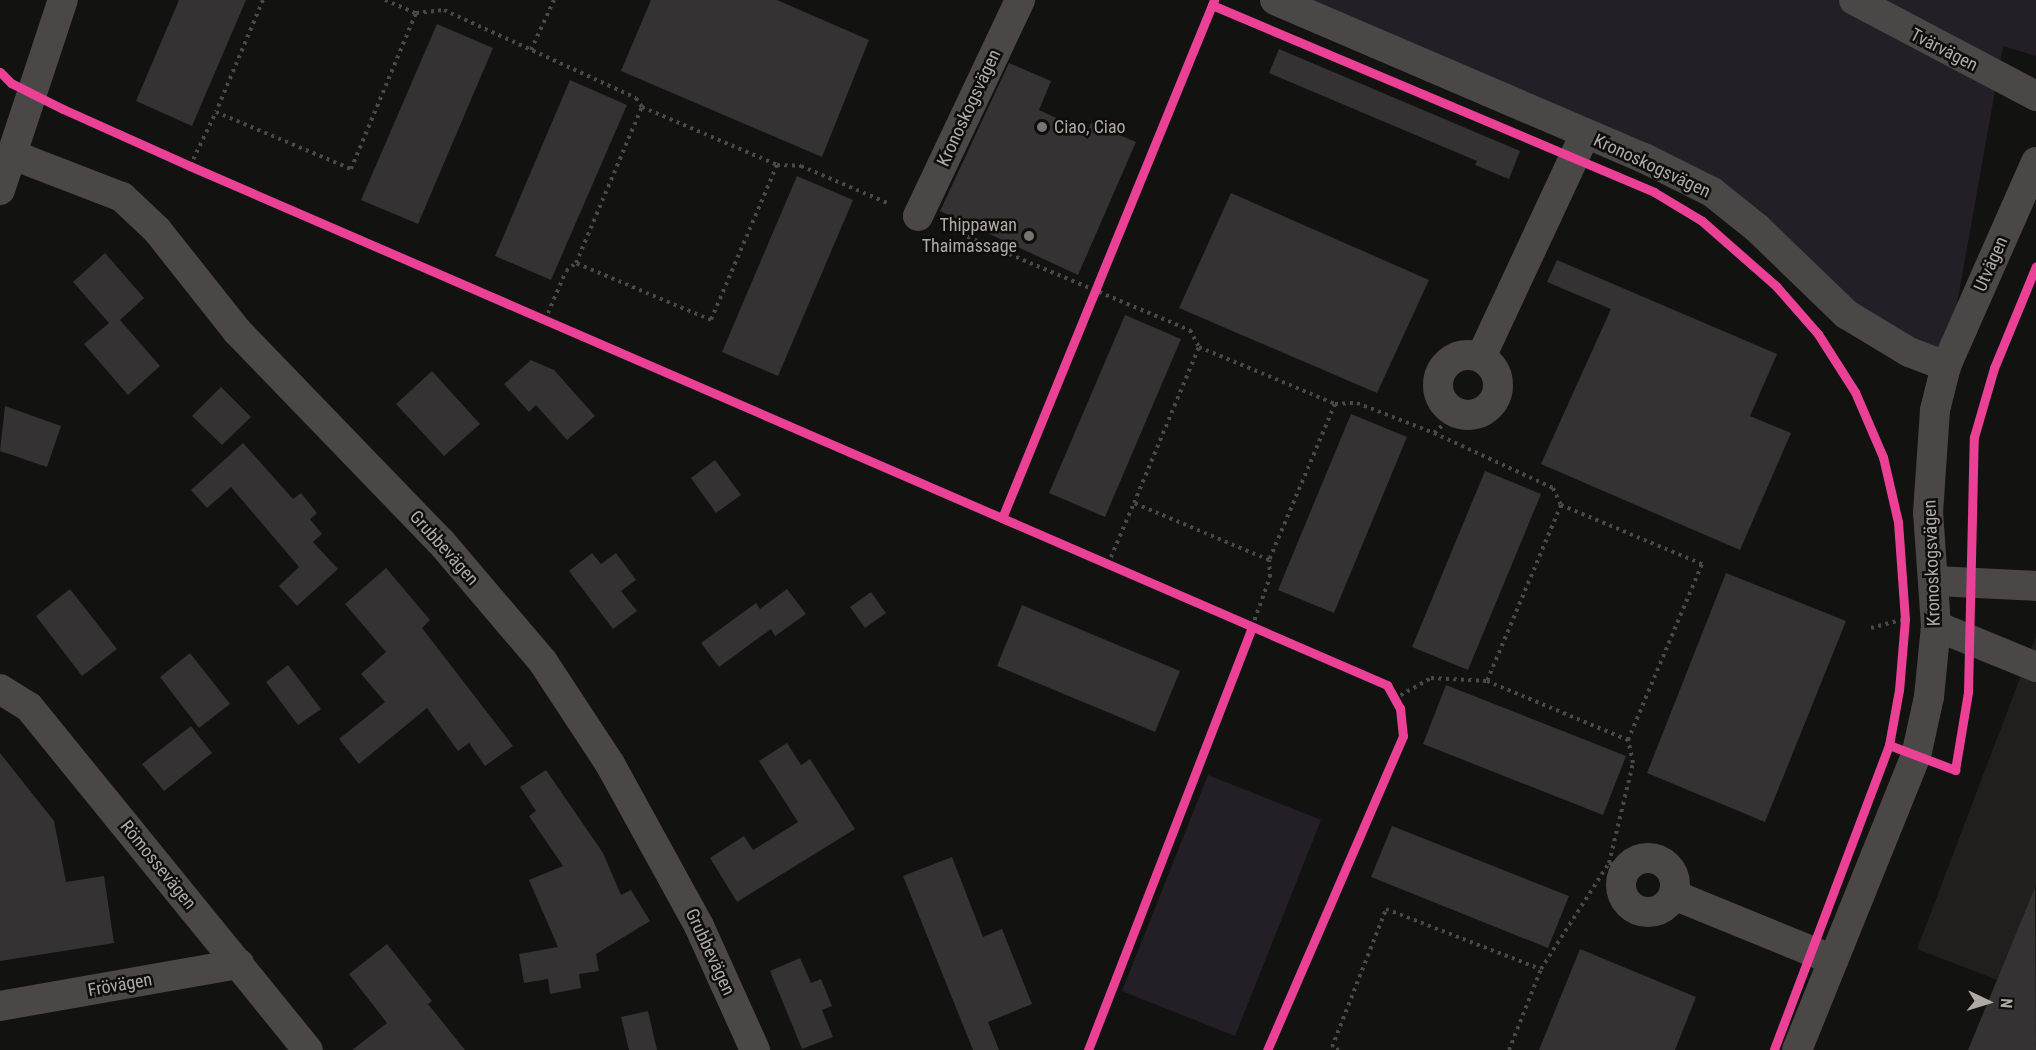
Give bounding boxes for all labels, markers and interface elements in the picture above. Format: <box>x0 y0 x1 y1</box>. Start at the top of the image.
street label: Tvärvägen <box>1907 24 1981 76</box>
street label: Kronoskogsvägen <box>932 46 1006 170</box>
place label: Ciao, Ciao <box>1054 116 1126 138</box>
marker: Ciao, Ciao <box>1035 120 1049 134</box>
street label: Kronoskogsvägen <box>1590 129 1714 203</box>
place label: Thippawan Thaimassage <box>922 215 1017 258</box>
marker: Thippawan Thaimassage <box>1022 229 1036 243</box>
street label: Utvägen <box>1969 233 2013 295</box>
street label: Kronoskogsvägen <box>1919 499 1945 627</box>
street label: Grubbevägen <box>405 506 483 590</box>
street label: Römossevägen <box>116 816 200 914</box>
street label: Grubbevägen <box>681 905 739 999</box>
street label: Frövägen <box>86 969 154 1001</box>
north arrow <box>1958 972 2018 1032</box>
text: N <box>1997 998 2016 1009</box>

